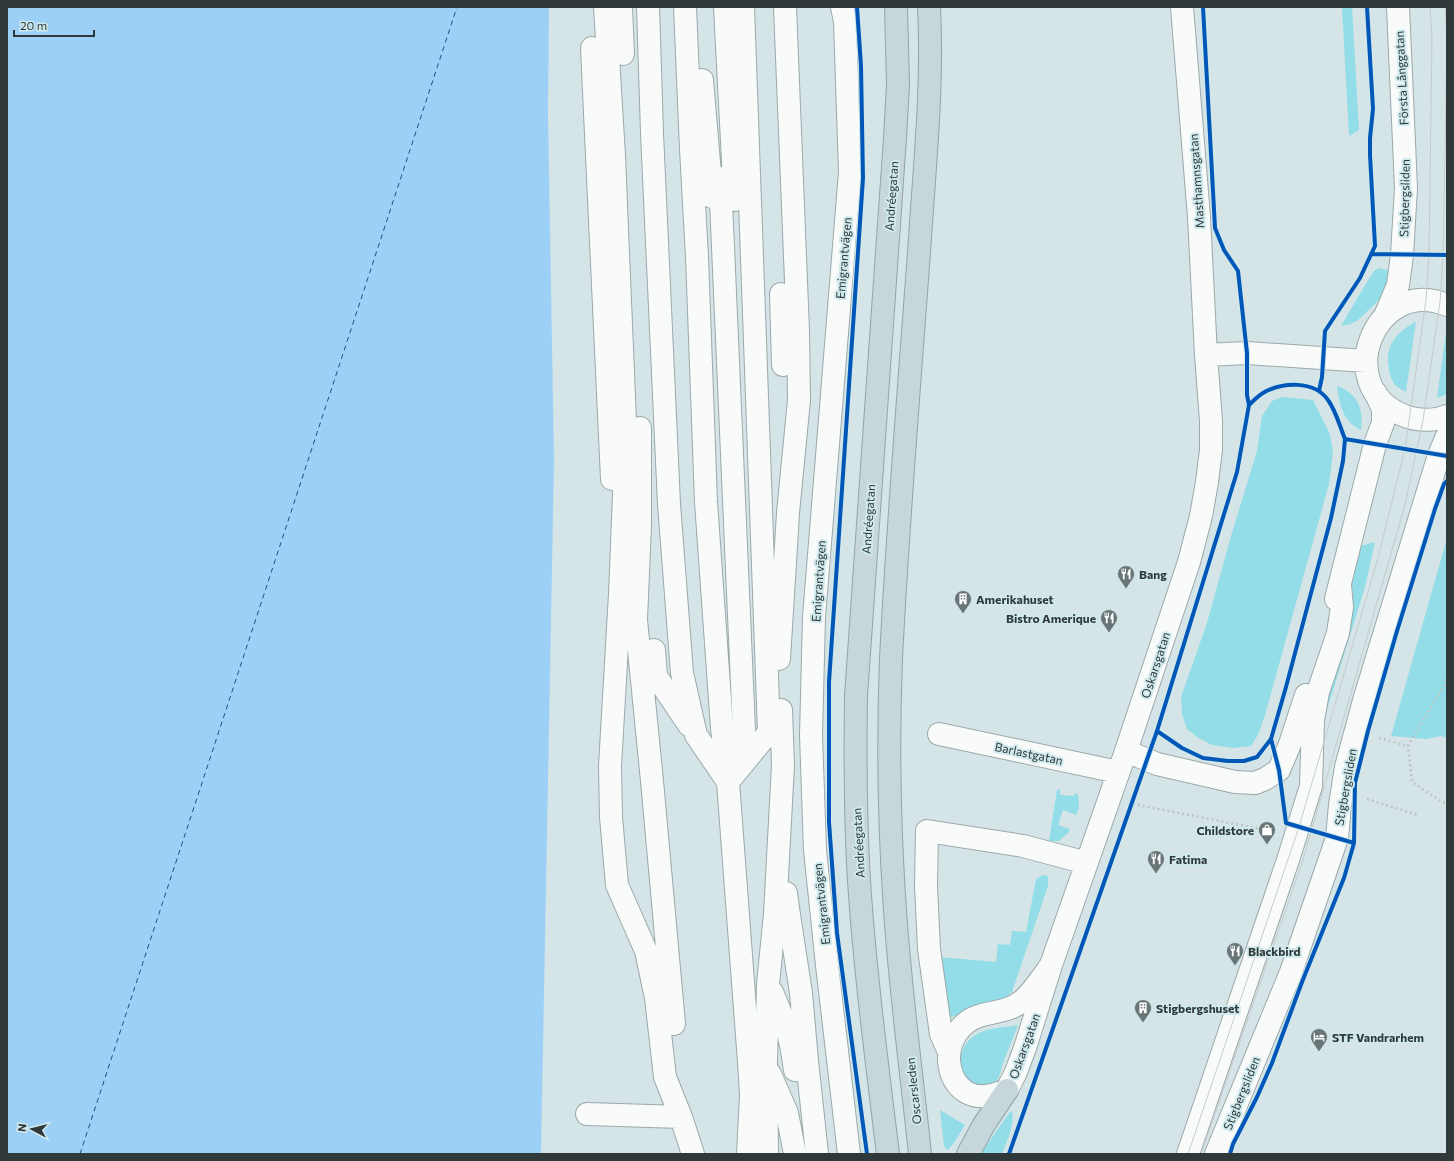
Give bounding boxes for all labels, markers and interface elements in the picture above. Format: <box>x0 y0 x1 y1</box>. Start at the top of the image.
scale bar <box>14 12 94 38</box>
text: 20 m <box>20 18 47 32</box>
street label: Första Långgatan <box>1392 30 1410 126</box>
street label: Masthamnsgatan <box>1186 133 1206 229</box>
street label: Stigbergsliden <box>1396 159 1412 237</box>
street label: Andréegatan <box>882 161 900 231</box>
street label: Emigrantvägen <box>832 217 854 299</box>
street label: Andréegatan <box>859 484 877 554</box>
street label: Emigrantvägen <box>808 540 828 622</box>
restaurant icon: Bang <box>1116 564 1136 589</box>
place label: Bang <box>1139 567 1167 581</box>
building icon: Amerikahuset <box>953 589 973 614</box>
place label: Amerikahuset <box>976 592 1054 606</box>
restaurant icon: Bistro Amerique <box>1099 608 1119 633</box>
place label: Bistro Amerique <box>1006 611 1096 625</box>
street label: Oskarsgatan <box>1138 630 1172 700</box>
street label: Barlastgatan <box>994 739 1064 767</box>
street label: Stigbergsliden <box>1331 747 1359 827</box>
street label: Andréegatan <box>849 808 867 878</box>
shop icon: Childstore <box>1257 820 1277 845</box>
place label: Childstore <box>1196 823 1254 837</box>
restaurant icon: Fatima <box>1146 849 1166 874</box>
place label: Fatima <box>1169 852 1207 866</box>
street label: Emigrantvägen <box>810 863 832 945</box>
restaurant icon: Blackbird <box>1225 941 1245 966</box>
place label: Blackbird <box>1248 944 1301 958</box>
building icon: Stigbergshuset <box>1133 998 1153 1023</box>
place label: Stigbergshuset <box>1156 1001 1239 1015</box>
street label: Oskarsgatan <box>1006 1011 1042 1081</box>
hotel icon: STF Vandrarhem <box>1309 1027 1329 1052</box>
place label: STF Vandrarhem <box>1332 1030 1424 1044</box>
street label: Stigbergsliden <box>1220 1054 1262 1132</box>
street label: Oscarsleden <box>903 1057 923 1125</box>
north arrow <box>12 1109 52 1149</box>
text: N <box>15 1123 29 1133</box>

